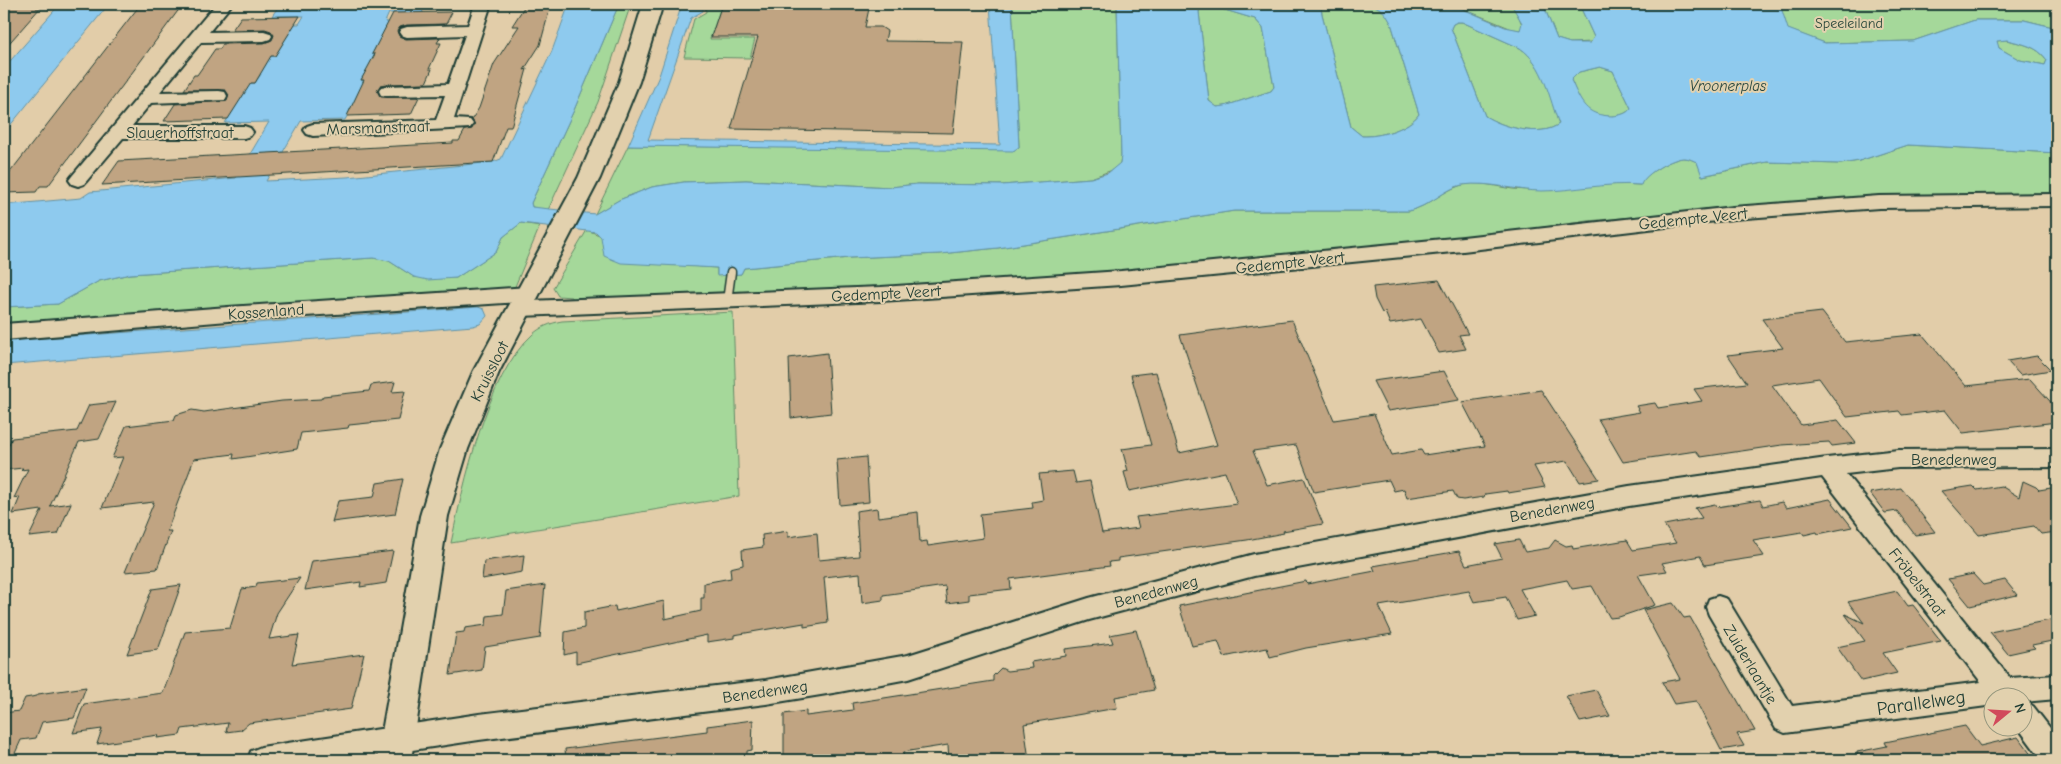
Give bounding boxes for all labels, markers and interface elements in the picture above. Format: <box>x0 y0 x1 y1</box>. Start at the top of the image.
park label: Speeleiland <box>1815 15 1883 32</box>
water label: Vroonerplas <box>1690 77 1767 95</box>
street label: Marsmanstraat <box>326 117 430 139</box>
street label: Slauerhoffstraat <box>126 124 234 142</box>
street label: Gedempte Veert <box>1638 204 1749 234</box>
street label: Gedempte Veert <box>1235 248 1346 278</box>
street label: Gedempte Veert <box>831 282 942 306</box>
street label: Kossenland <box>227 300 305 324</box>
street label: Kruissloot <box>467 338 513 405</box>
street label: Benedenweg <box>1911 451 1997 469</box>
street label: Benedenweg <box>1508 494 1596 526</box>
street label: Fröbelstraat <box>1885 545 1950 621</box>
street label: Benedenweg <box>1112 572 1200 612</box>
street label: Zuiderlaantje <box>1719 622 1781 707</box>
street label: Benedenweg <box>721 677 809 707</box>
street label: Parallelweg <box>1875 686 1967 720</box>
north arrow <box>1984 686 2034 736</box>
text: N <box>2010 701 2029 715</box>

